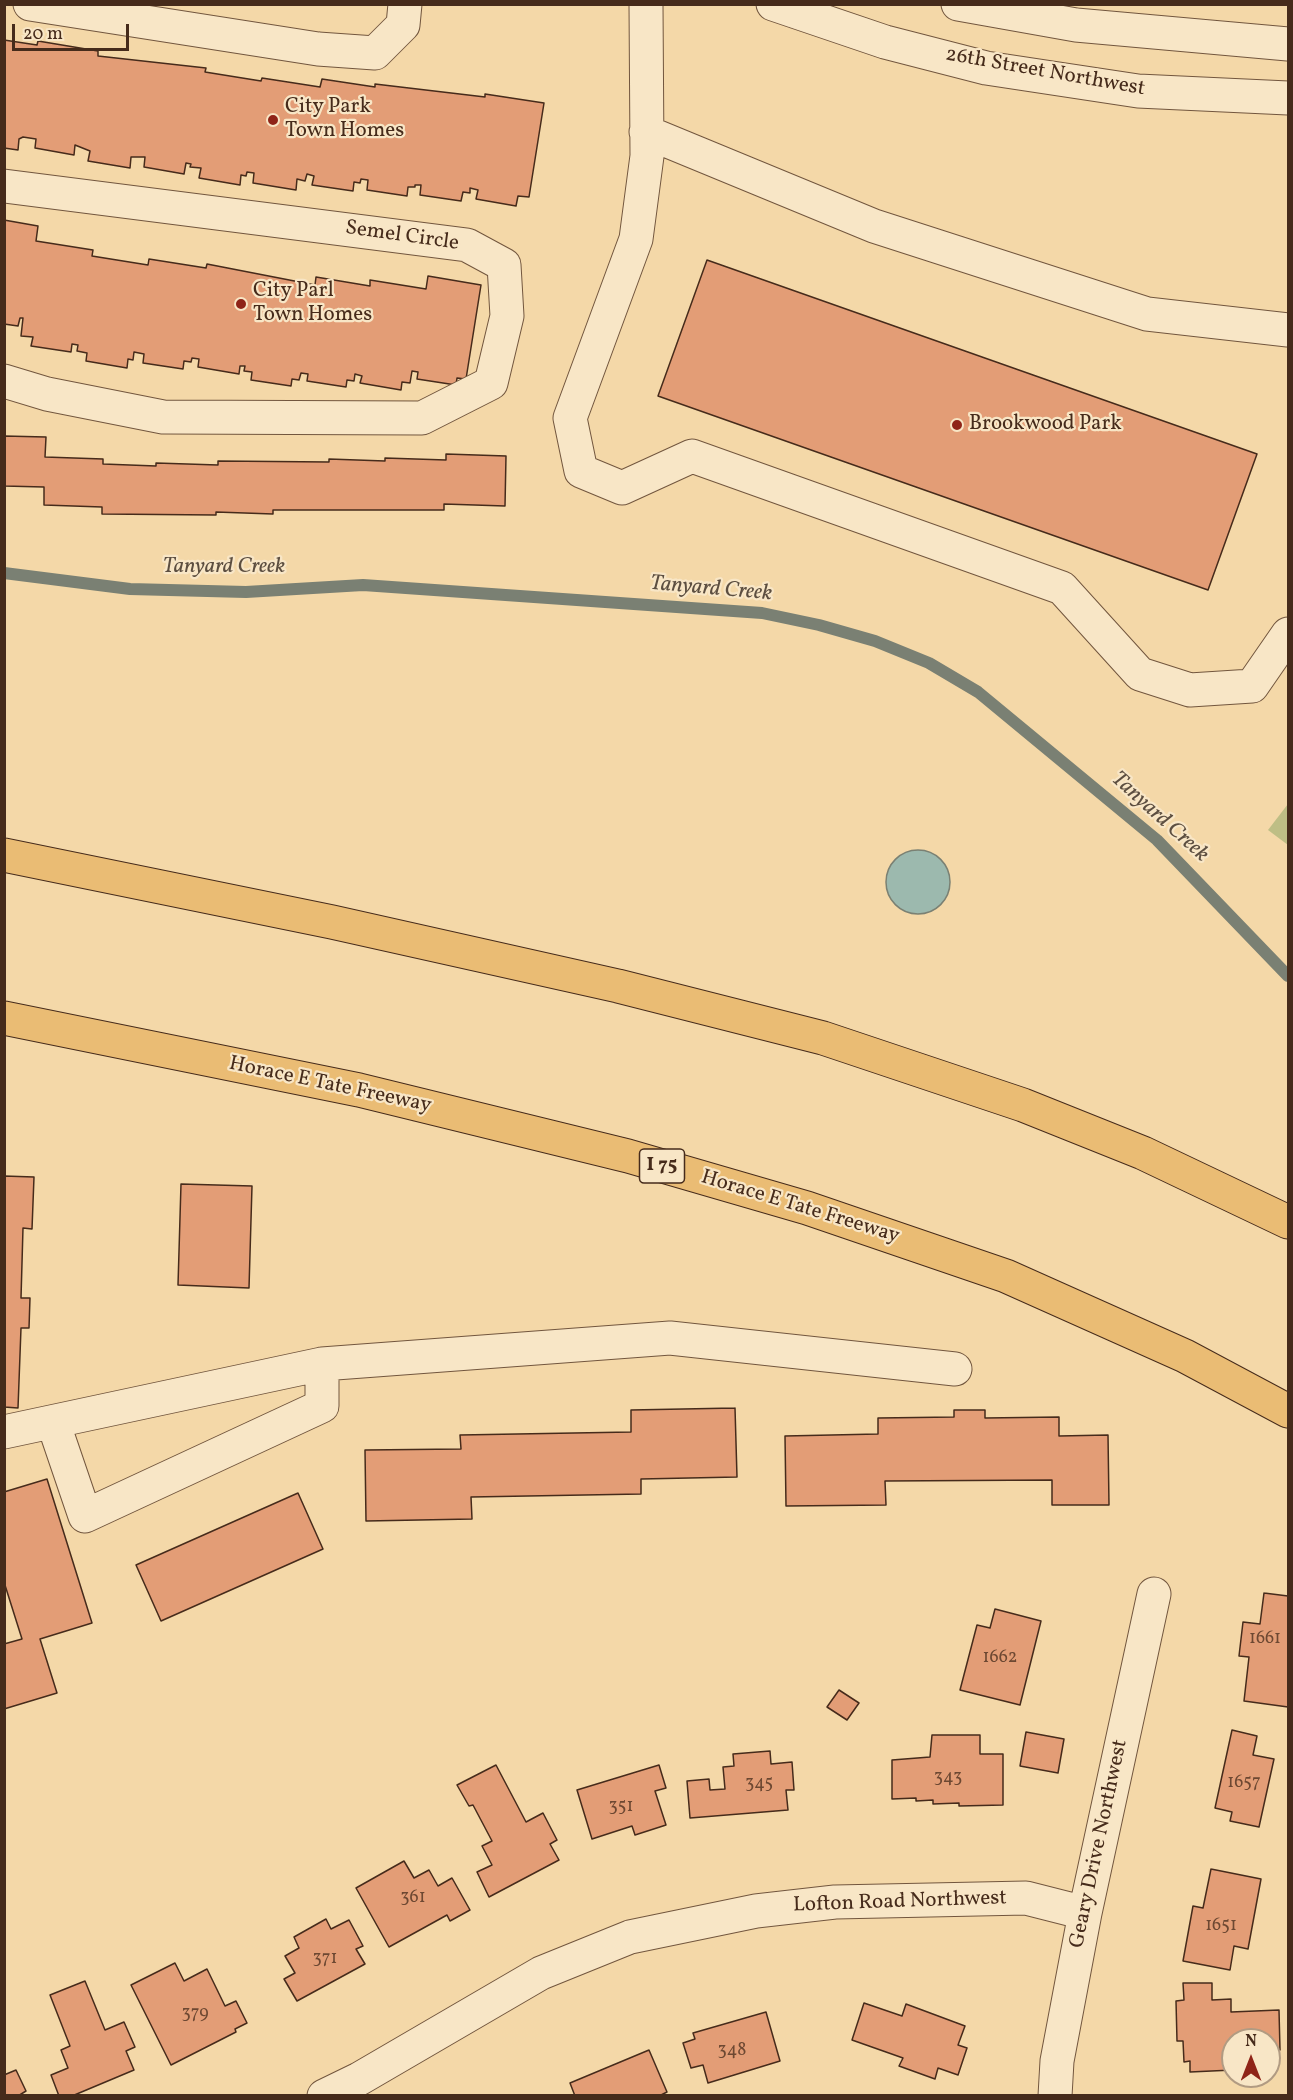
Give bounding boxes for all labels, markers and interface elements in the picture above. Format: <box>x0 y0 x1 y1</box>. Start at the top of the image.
scale bar <box>15 12 132 50</box>
text: 20 m <box>23 22 63 47</box>
street label: 26th Street Northwest <box>943 43 1147 103</box>
place label: City Park Town Homes <box>285 95 404 145</box>
marker: City Park Town Homes <box>266 113 280 127</box>
street label: Semel Circle <box>344 217 460 257</box>
place label: City Parl Town Homes <box>253 279 372 329</box>
marker: City Parl Town Homes <box>234 297 248 311</box>
place label: Brookwood Park <box>969 412 1122 438</box>
marker: Brookwood Park <box>950 418 964 432</box>
water label: Tanyard Creek <box>163 555 285 581</box>
water label: Tanyard Creek <box>649 572 773 608</box>
water label: Tanyard Creek <box>1105 767 1213 869</box>
street label: Horace E Tate Freeway <box>227 1052 433 1120</box>
road number: I 75 <box>640 1149 684 1183</box>
street label: Horace E Tate Freeway <box>698 1166 902 1250</box>
house number: 1661 <box>1249 1629 1281 1651</box>
house number: 1662 <box>983 1648 1017 1670</box>
street label: Geary Drive Northwest <box>1066 1737 1134 1951</box>
house number: 343 <box>934 1768 962 1790</box>
house number: 1657 <box>1227 1773 1261 1795</box>
house number: 345 <box>745 1774 773 1796</box>
house number: 351 <box>609 1797 633 1819</box>
street label: Lofton Road Northwest <box>793 1887 1007 1919</box>
house number: 361 <box>400 1888 426 1910</box>
house number: 1651 <box>1205 1916 1237 1938</box>
house number: 371 <box>313 1949 337 1971</box>
house number: 379 <box>181 2004 209 2026</box>
north arrow <box>1221 2028 1281 2088</box>
text: N <box>1245 2031 1257 2053</box>
house number: 348 <box>718 2041 746 2063</box>

